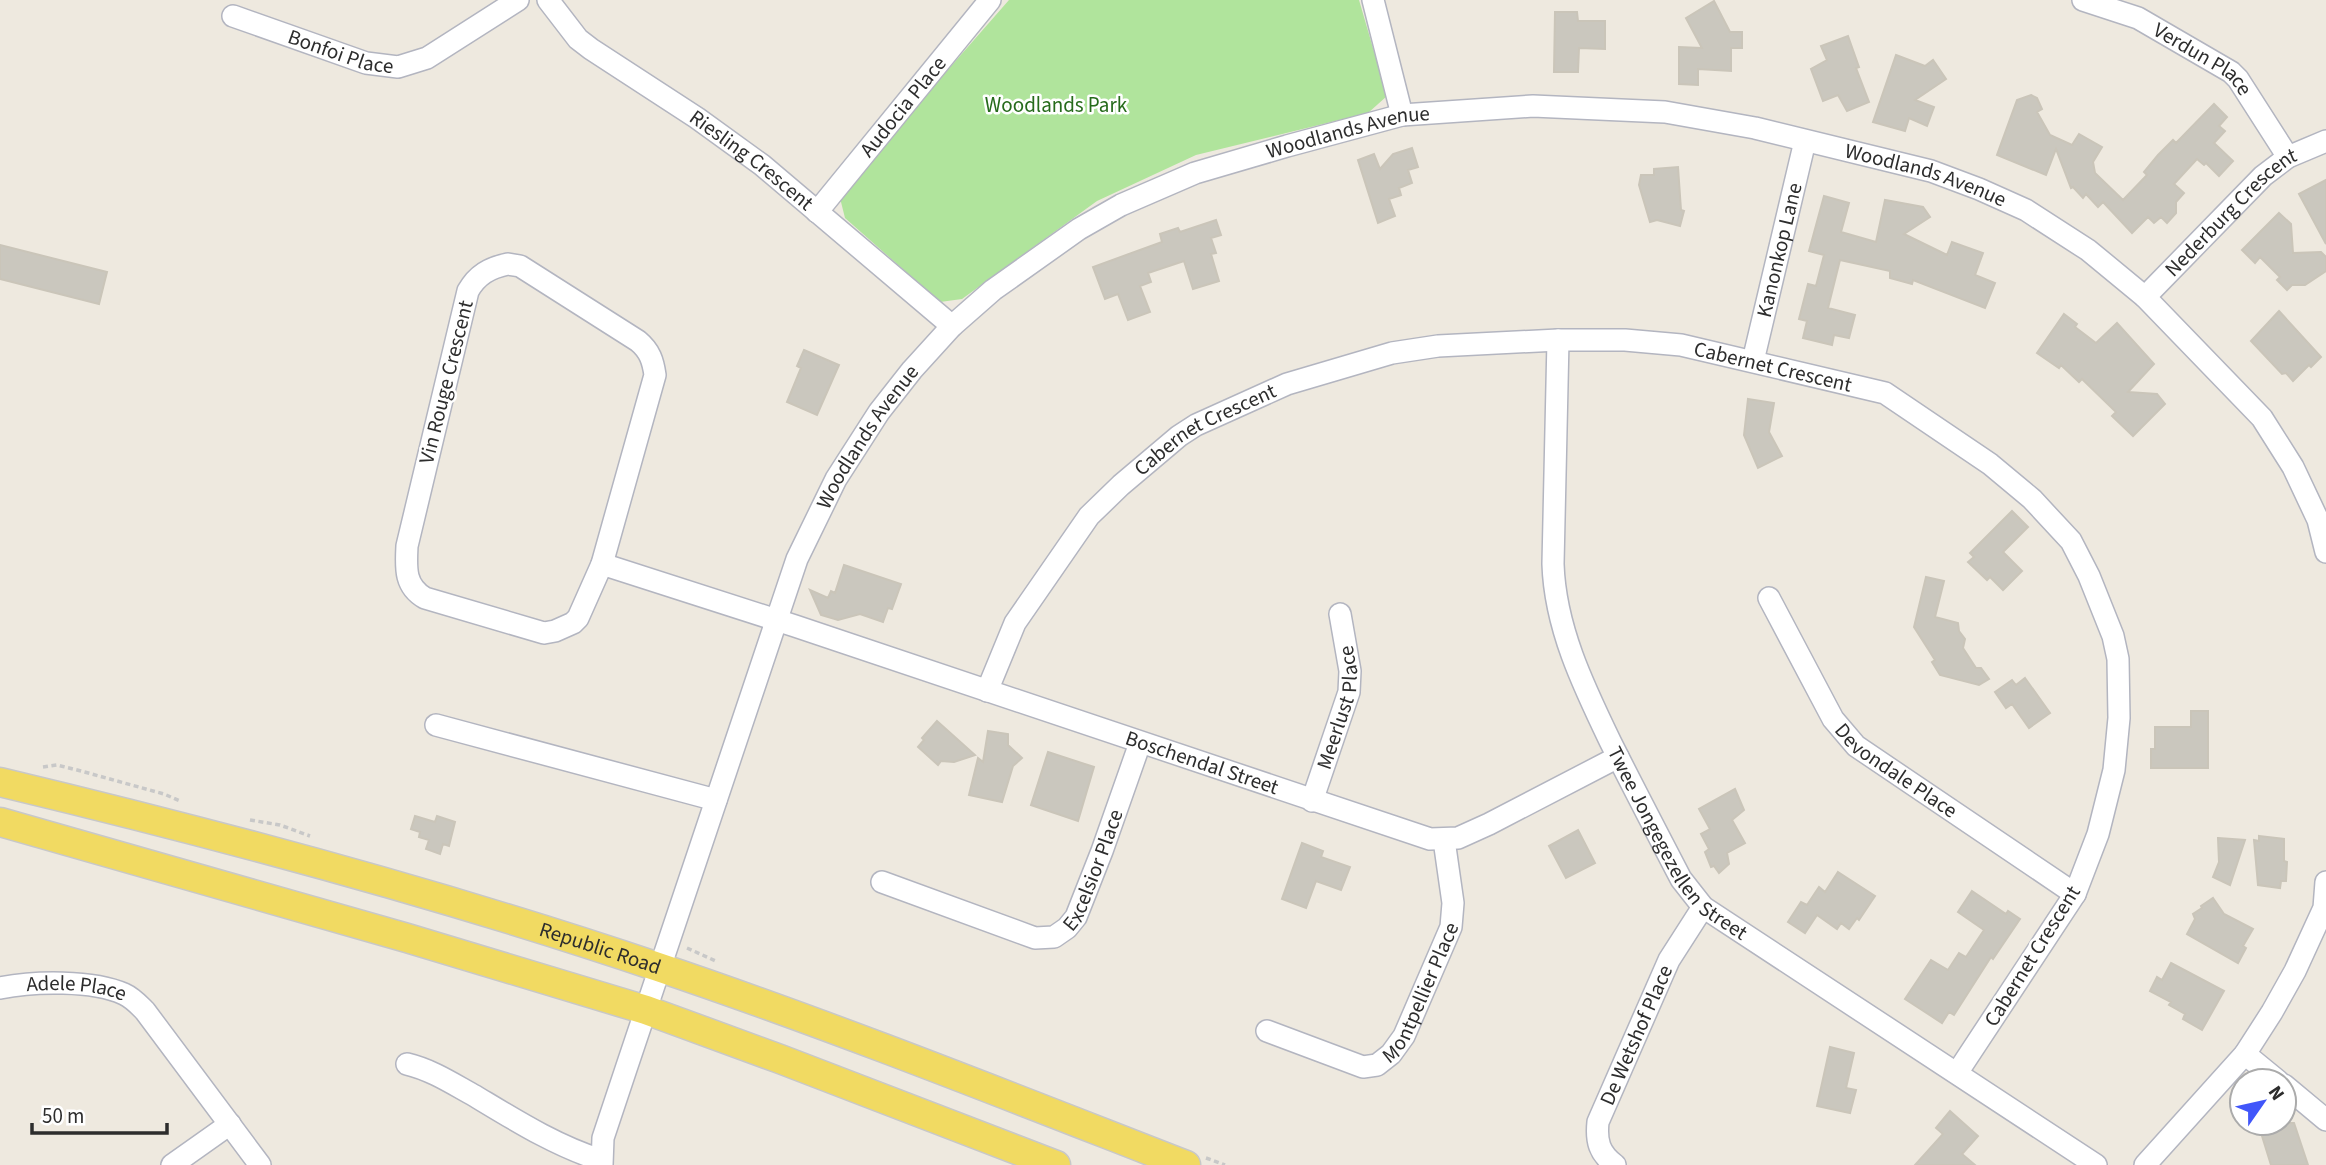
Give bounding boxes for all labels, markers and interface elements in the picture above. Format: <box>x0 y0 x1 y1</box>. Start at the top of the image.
street label: Verdun Place <box>2148 15 2260 101</box>
street label: Bonfoi Place <box>284 22 395 81</box>
street label: Audocia Place <box>853 50 953 164</box>
park label: Woodlands Park <box>985 90 1128 120</box>
street label: Woodlands Avenue <box>1263 98 1431 166</box>
street label: Riesling Crescent <box>683 102 820 218</box>
street label: Woodlands Avenue <box>1842 136 2011 214</box>
street label: Nederburg Crescent <box>2158 140 2301 283</box>
street label: Kanonkop Lane <box>1749 180 1810 320</box>
street label: Vin Rouge Crescent <box>411 297 481 467</box>
street label: Cabernet Crescent <box>1691 334 1855 400</box>
street label: Woodlands Avenue <box>809 358 926 514</box>
street label: Cabernet Crescent <box>1127 376 1281 483</box>
street label: Meerlust Place <box>1309 643 1366 773</box>
street label: Devondale Place <box>1828 716 1963 825</box>
street label: Boschendal Street <box>1121 723 1283 802</box>
street label: Twee Jongegezellen Street <box>1600 741 1753 947</box>
street label: Excelsior Place <box>1055 805 1131 938</box>
street label: Cabernet Crescent <box>1977 880 2087 1032</box>
street label: Republic Road <box>536 914 665 982</box>
street label: Montpellier Place <box>1376 917 1466 1071</box>
street label: De Wetshof Place <box>1592 960 1680 1110</box>
street label: Adele Place <box>25 968 131 1009</box>
north arrow <box>2228 1067 2298 1137</box>
text: N <box>2261 1081 2291 1106</box>
scale bar <box>32 1092 166 1136</box>
text: 50 m <box>42 1101 84 1131</box>

